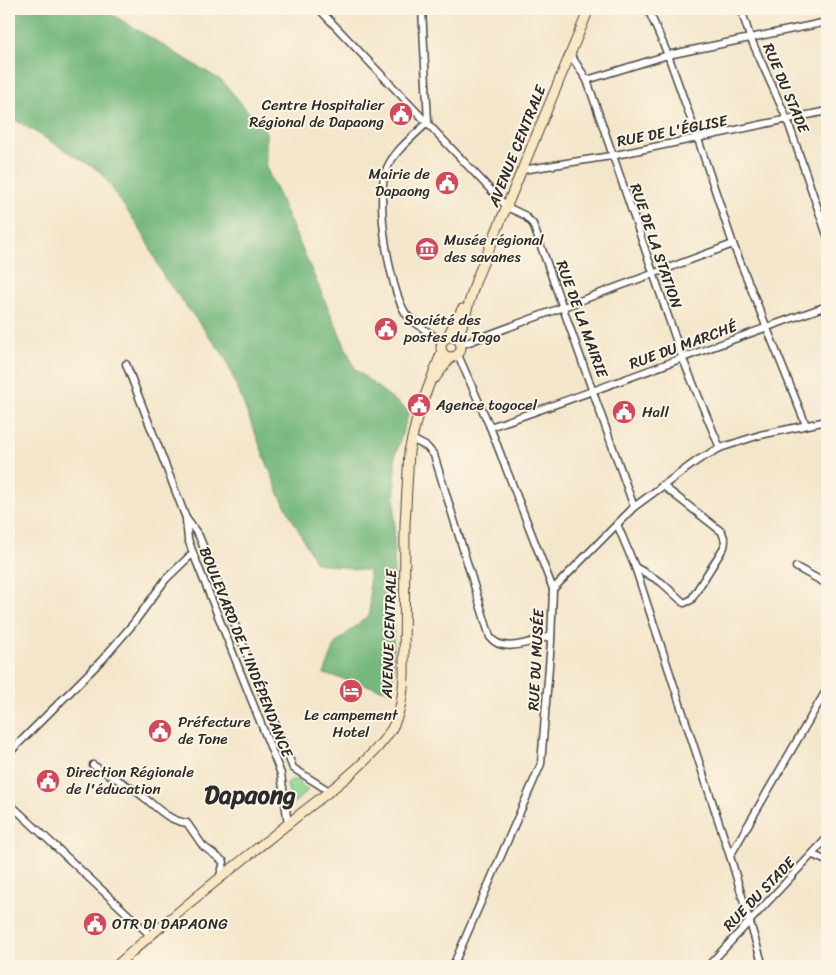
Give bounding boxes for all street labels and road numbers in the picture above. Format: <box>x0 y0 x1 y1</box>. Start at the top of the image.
street label: RUE DU STADE <box>755 39 817 138</box>
street label: AVENUE CENTRALE <box>480 80 554 212</box>
street label: RUE DE L'ÉGLISE <box>615 107 731 154</box>
street label: RUE DE LA STATION <box>622 180 690 313</box>
street label: RUE DE LA MAIRIE <box>549 257 616 383</box>
street label: RUE DU MARCHÉ <box>625 313 742 377</box>
street label: BOULEVARD DE L'INDÉPENDANCE <box>192 543 301 763</box>
street label: AVENUE CENTRALE <box>374 567 404 700</box>
street label: RUE DU MUSÉE <box>520 607 552 711</box>
street label: RUE DU STADE <box>717 849 803 937</box>

